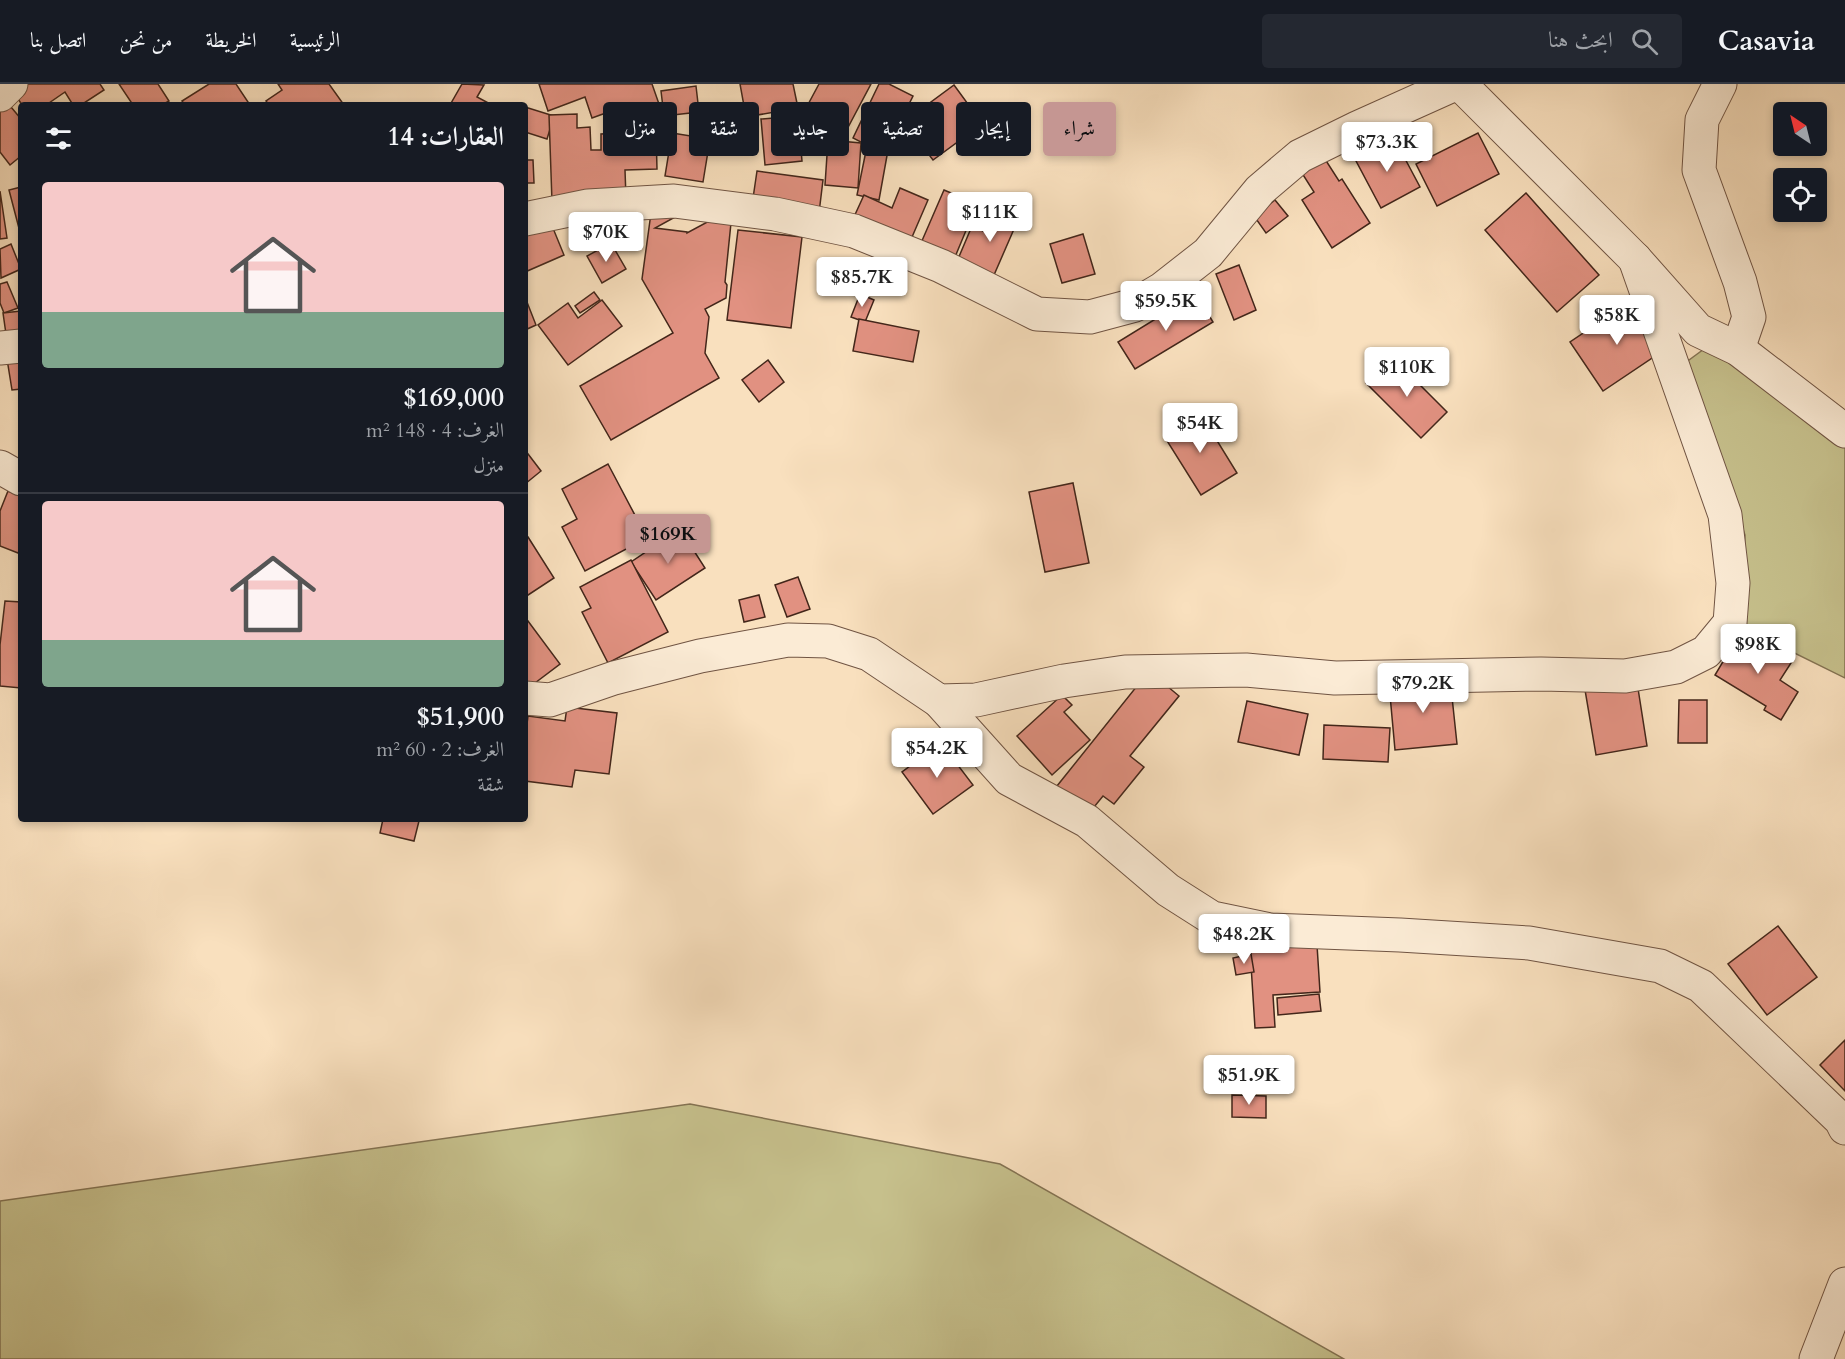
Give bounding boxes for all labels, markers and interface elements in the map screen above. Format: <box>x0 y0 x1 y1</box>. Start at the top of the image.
search box <box>1262 14 1682 68</box>
text: Casavia <box>1718 22 1815 60</box>
text: ابحث هنا <box>1548 25 1613 55</box>
icon: search <box>1628 25 1661 58</box>
text: اتصل بنا <box>30 26 86 55</box>
text: من نحن <box>119 26 173 55</box>
text: الخريطة <box>206 26 257 55</box>
text: الرئيسية <box>290 26 340 55</box>
chip: منزل <box>603 102 677 156</box>
chip: شقة <box>689 102 759 156</box>
chip: جديد <box>771 102 849 156</box>
chip: تصفية <box>861 102 944 156</box>
chip: إيجار <box>956 102 1031 156</box>
chip: شراء <box>1043 102 1116 156</box>
north arrow <box>1773 102 1827 156</box>
map controls <box>1773 102 1827 222</box>
text: العقارات: 14 <box>387 119 504 154</box>
icon: filters <box>42 122 75 155</box>
pin: $73.3K <box>1338 122 1436 173</box>
text: $73.3K <box>1356 128 1418 155</box>
button: locate <box>1773 168 1827 222</box>
pin: $111K <box>948 192 1032 243</box>
text: $111K <box>961 198 1019 225</box>
pin: $70K <box>570 212 642 263</box>
text: $70K <box>583 218 629 245</box>
icon: home <box>219 221 327 329</box>
pin: $85.7K <box>813 257 911 308</box>
text: $85.7K <box>831 263 893 290</box>
pin: $59.5K <box>1117 281 1215 332</box>
text: $59.5K <box>1135 287 1197 314</box>
pin: $58K <box>1581 295 1653 346</box>
text: $58K <box>1594 301 1640 328</box>
pin: $110K <box>1365 347 1449 398</box>
text: $110K <box>1378 353 1436 380</box>
text: $169,000 <box>403 380 504 415</box>
pin: $54K <box>1164 403 1236 454</box>
text: $54K <box>1177 409 1223 436</box>
text: الغرف: 4 · 148 m² <box>366 417 504 444</box>
text: منزل <box>473 452 504 479</box>
pin: $169K <box>626 514 710 565</box>
text: $169K <box>639 520 697 547</box>
icon: home <box>219 540 327 648</box>
pin: $98K <box>1722 624 1794 675</box>
text: $98K <box>1735 630 1781 657</box>
pin: $79.2K <box>1374 663 1472 714</box>
text: $79.2K <box>1392 669 1454 696</box>
text: $51,900 <box>416 699 504 734</box>
pin: $54.2K <box>888 728 986 779</box>
text: $54.2K <box>906 734 968 761</box>
text: الغرف: 2 · 60 m² <box>376 736 504 763</box>
text: شقة <box>478 771 504 798</box>
pin: $48.2K <box>1195 914 1293 965</box>
text: $48.2K <box>1213 920 1275 947</box>
pin: $51.9K <box>1200 1055 1298 1106</box>
text: $51.9K <box>1218 1061 1280 1088</box>

